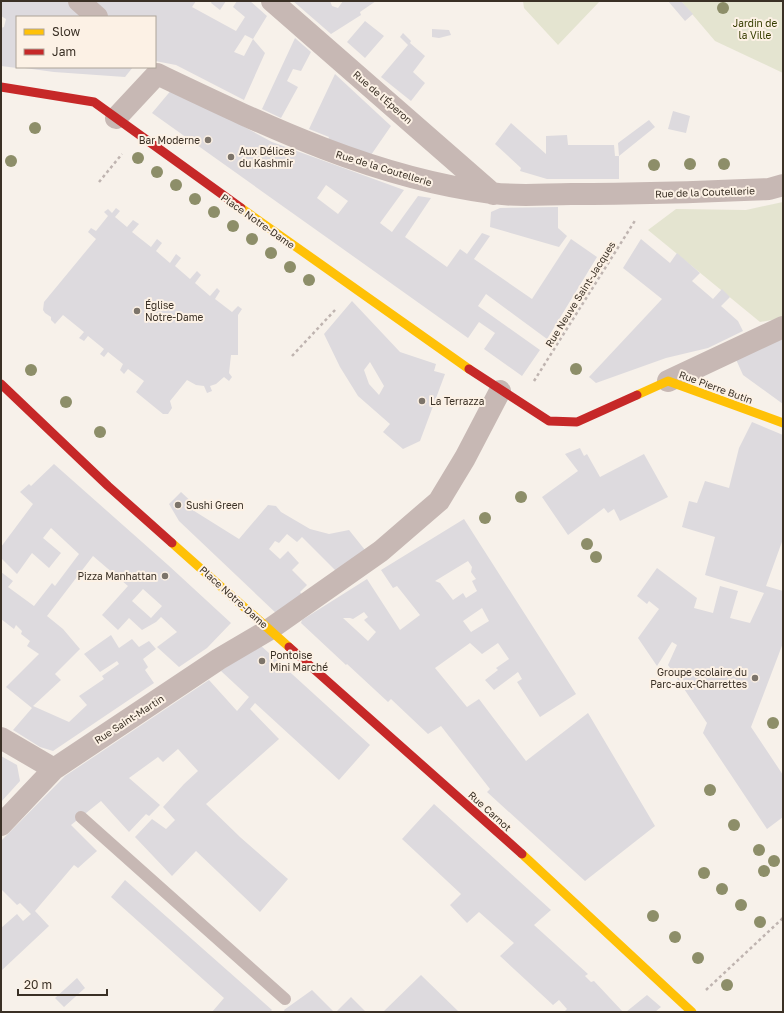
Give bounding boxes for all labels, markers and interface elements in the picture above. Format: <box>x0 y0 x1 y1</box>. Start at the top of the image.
legend <box>16 16 156 68</box>
park label: Jardin de la Ville <box>733 17 777 41</box>
text: Slow <box>52 24 80 39</box>
text: Jam <box>52 44 76 59</box>
street label: Rue de l'Éperon <box>351 68 415 126</box>
place label: Bar Moderne <box>139 134 200 146</box>
marker: Bar Moderne <box>203 135 213 145</box>
place label: Aux Délices du Kashmir <box>239 145 295 169</box>
street label: Rue de la Coutellerie <box>334 148 434 188</box>
marker: Aux Délices du Kashmir <box>226 152 236 162</box>
street label: Rue de la Coutellerie <box>655 184 755 200</box>
street label: Place Notre-Dame <box>219 191 297 251</box>
street label: Rue Neuve Saint-Jacques <box>542 239 618 349</box>
place label: Église Notre-Dame <box>145 299 203 323</box>
marker: Église Notre-Dame <box>132 306 142 316</box>
street label: Rue Pierre Butin <box>678 368 754 406</box>
place label: La Terrazza <box>430 395 484 407</box>
marker: La Terrazza <box>417 396 427 406</box>
place label: Sushi Green <box>186 499 244 511</box>
marker: Sushi Green <box>173 500 183 510</box>
street label: Place Notre-Dame <box>197 563 271 631</box>
place label: Pizza Manhattan <box>78 570 157 582</box>
marker: Pizza Manhattan <box>160 571 170 581</box>
place label: Pontoise Mini Marché <box>270 649 328 673</box>
marker: Pontoise Mini Marché <box>257 656 267 666</box>
place label: Groupe scolaire du Parc-aux-Charrettes <box>650 666 747 690</box>
marker: Groupe scolaire du Parc-aux-Charrettes <box>750 673 760 683</box>
street label: Rue Saint-Martin <box>92 692 166 746</box>
street label: Rue Carnot <box>466 789 514 833</box>
scale bar <box>18 971 107 997</box>
text: 20 m <box>24 977 52 992</box>

